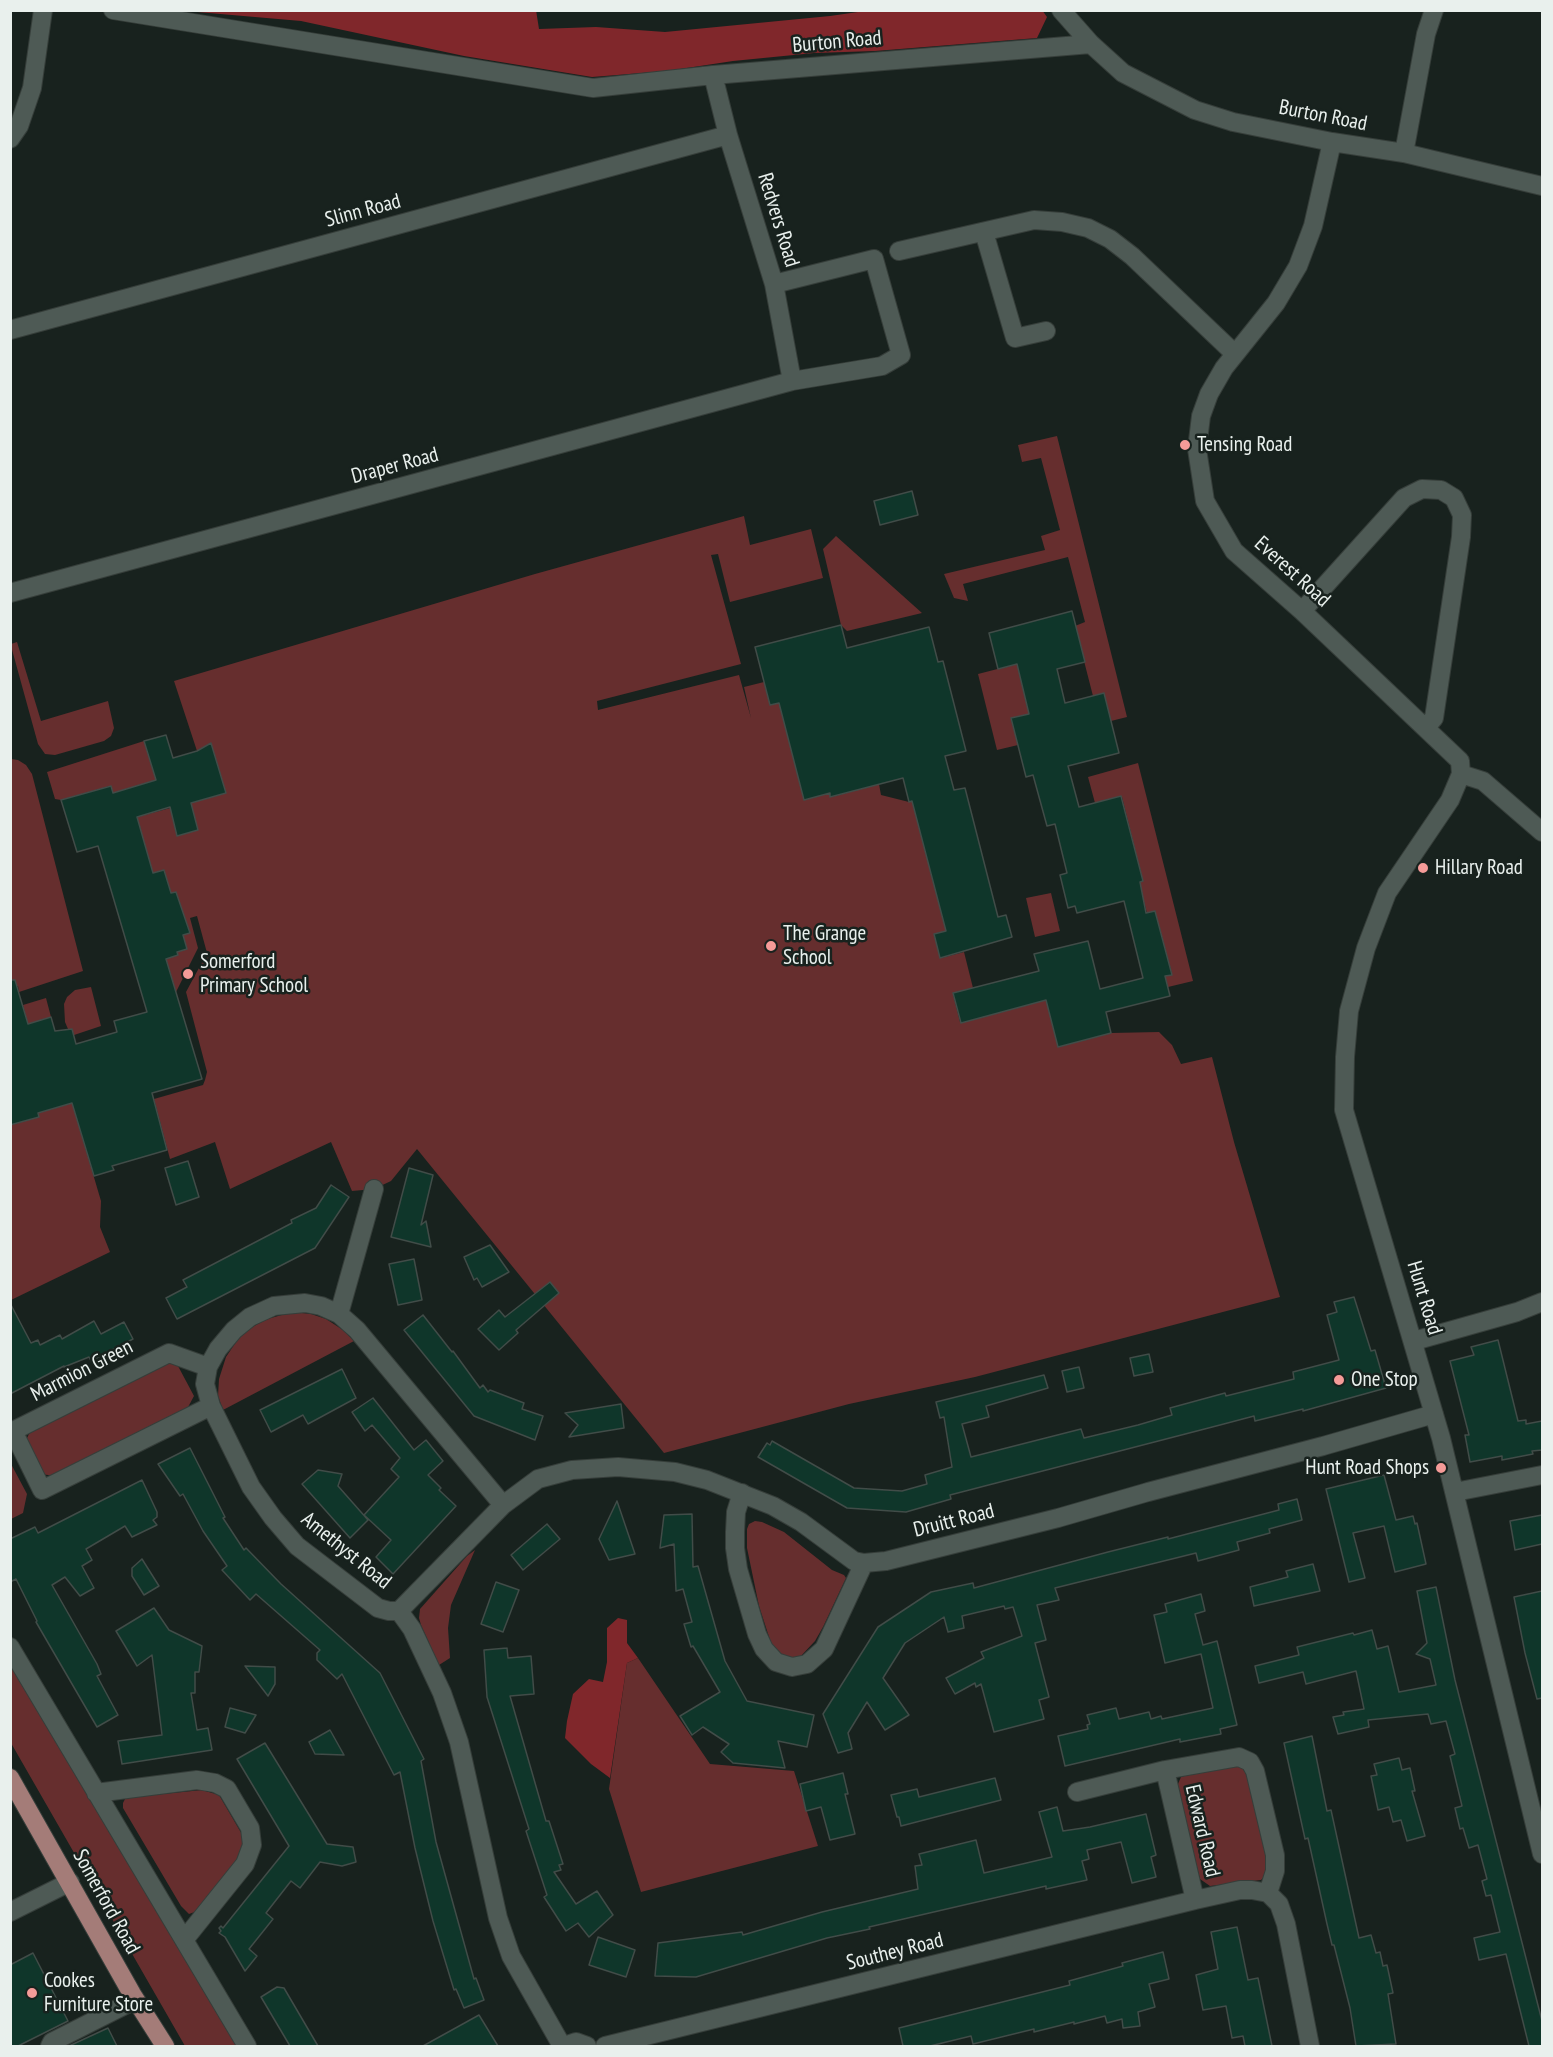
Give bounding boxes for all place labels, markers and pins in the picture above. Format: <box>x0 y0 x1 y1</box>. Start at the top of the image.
place label: Tensing Road <box>1197 432 1292 458</box>
marker: Tensing Road <box>1178 438 1192 452</box>
place label: Hillary Road <box>1435 855 1523 881</box>
marker: Hillary Road <box>1416 861 1430 875</box>
place label: The Grange School <box>783 921 866 971</box>
marker: The Grange School <box>764 939 778 953</box>
place label: Somerford Primary School <box>200 949 308 999</box>
marker: Somerford Primary School <box>181 967 195 981</box>
place label: One Stop <box>1351 1367 1418 1393</box>
marker: One Stop <box>1332 1373 1346 1387</box>
place label: Hunt Road Shops <box>1305 1455 1429 1481</box>
marker: Hunt Road Shops <box>1434 1461 1448 1475</box>
place label: Cookes Furniture Store <box>44 1968 153 2018</box>
marker: Cookes Furniture Store <box>25 1986 39 2000</box>

